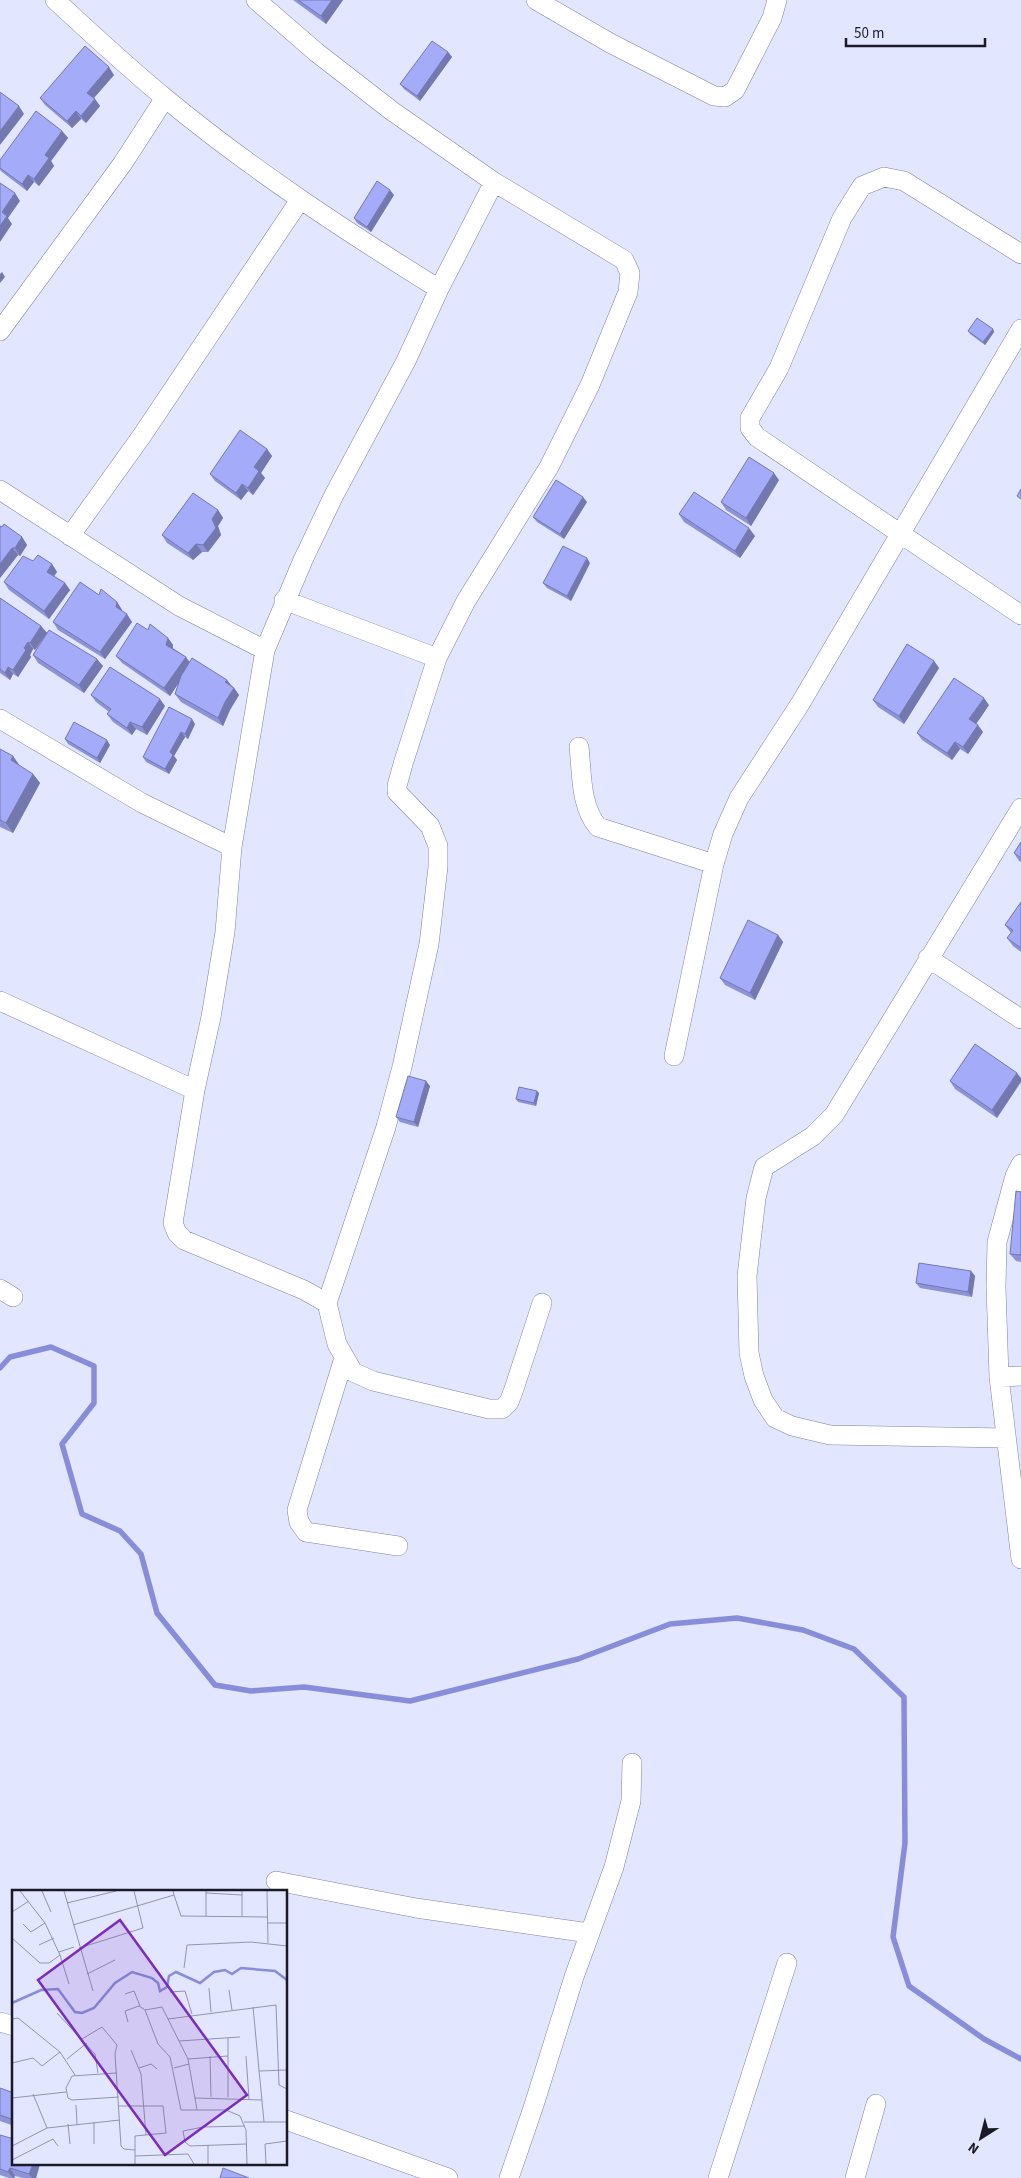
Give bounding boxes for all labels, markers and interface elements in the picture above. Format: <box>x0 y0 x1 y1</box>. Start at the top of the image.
scale bar <box>846 15 985 47</box>
text: 50 m <box>854 23 884 44</box>
inset map <box>12 1890 288 2166</box>
north arrow <box>956 2113 1006 2163</box>
text: N <box>964 2137 984 2159</box>

